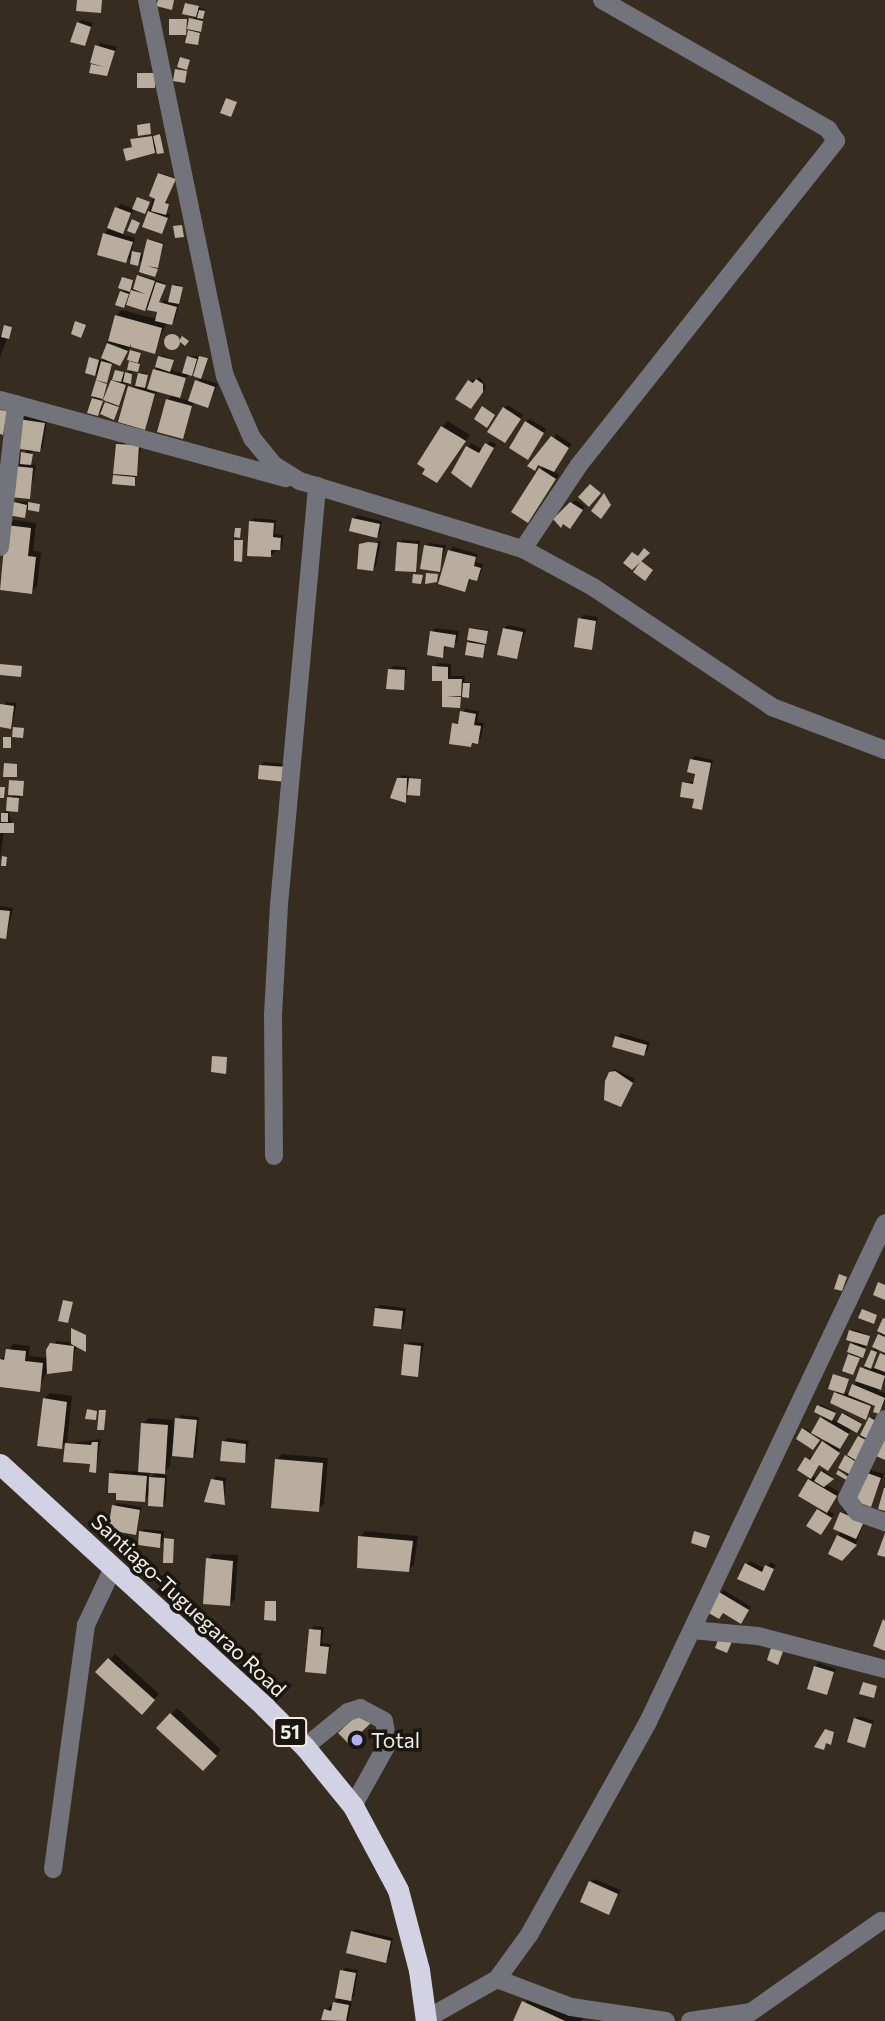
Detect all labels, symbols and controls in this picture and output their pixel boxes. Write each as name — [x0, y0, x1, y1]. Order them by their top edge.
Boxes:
street label: Santiago-Tuguegarao Road — [87, 1508, 291, 1702]
road number: 51 — [272, 1716, 308, 1748]
place label: Total — [371, 1727, 420, 1753]
marker: Total — [349, 1732, 365, 1748]

